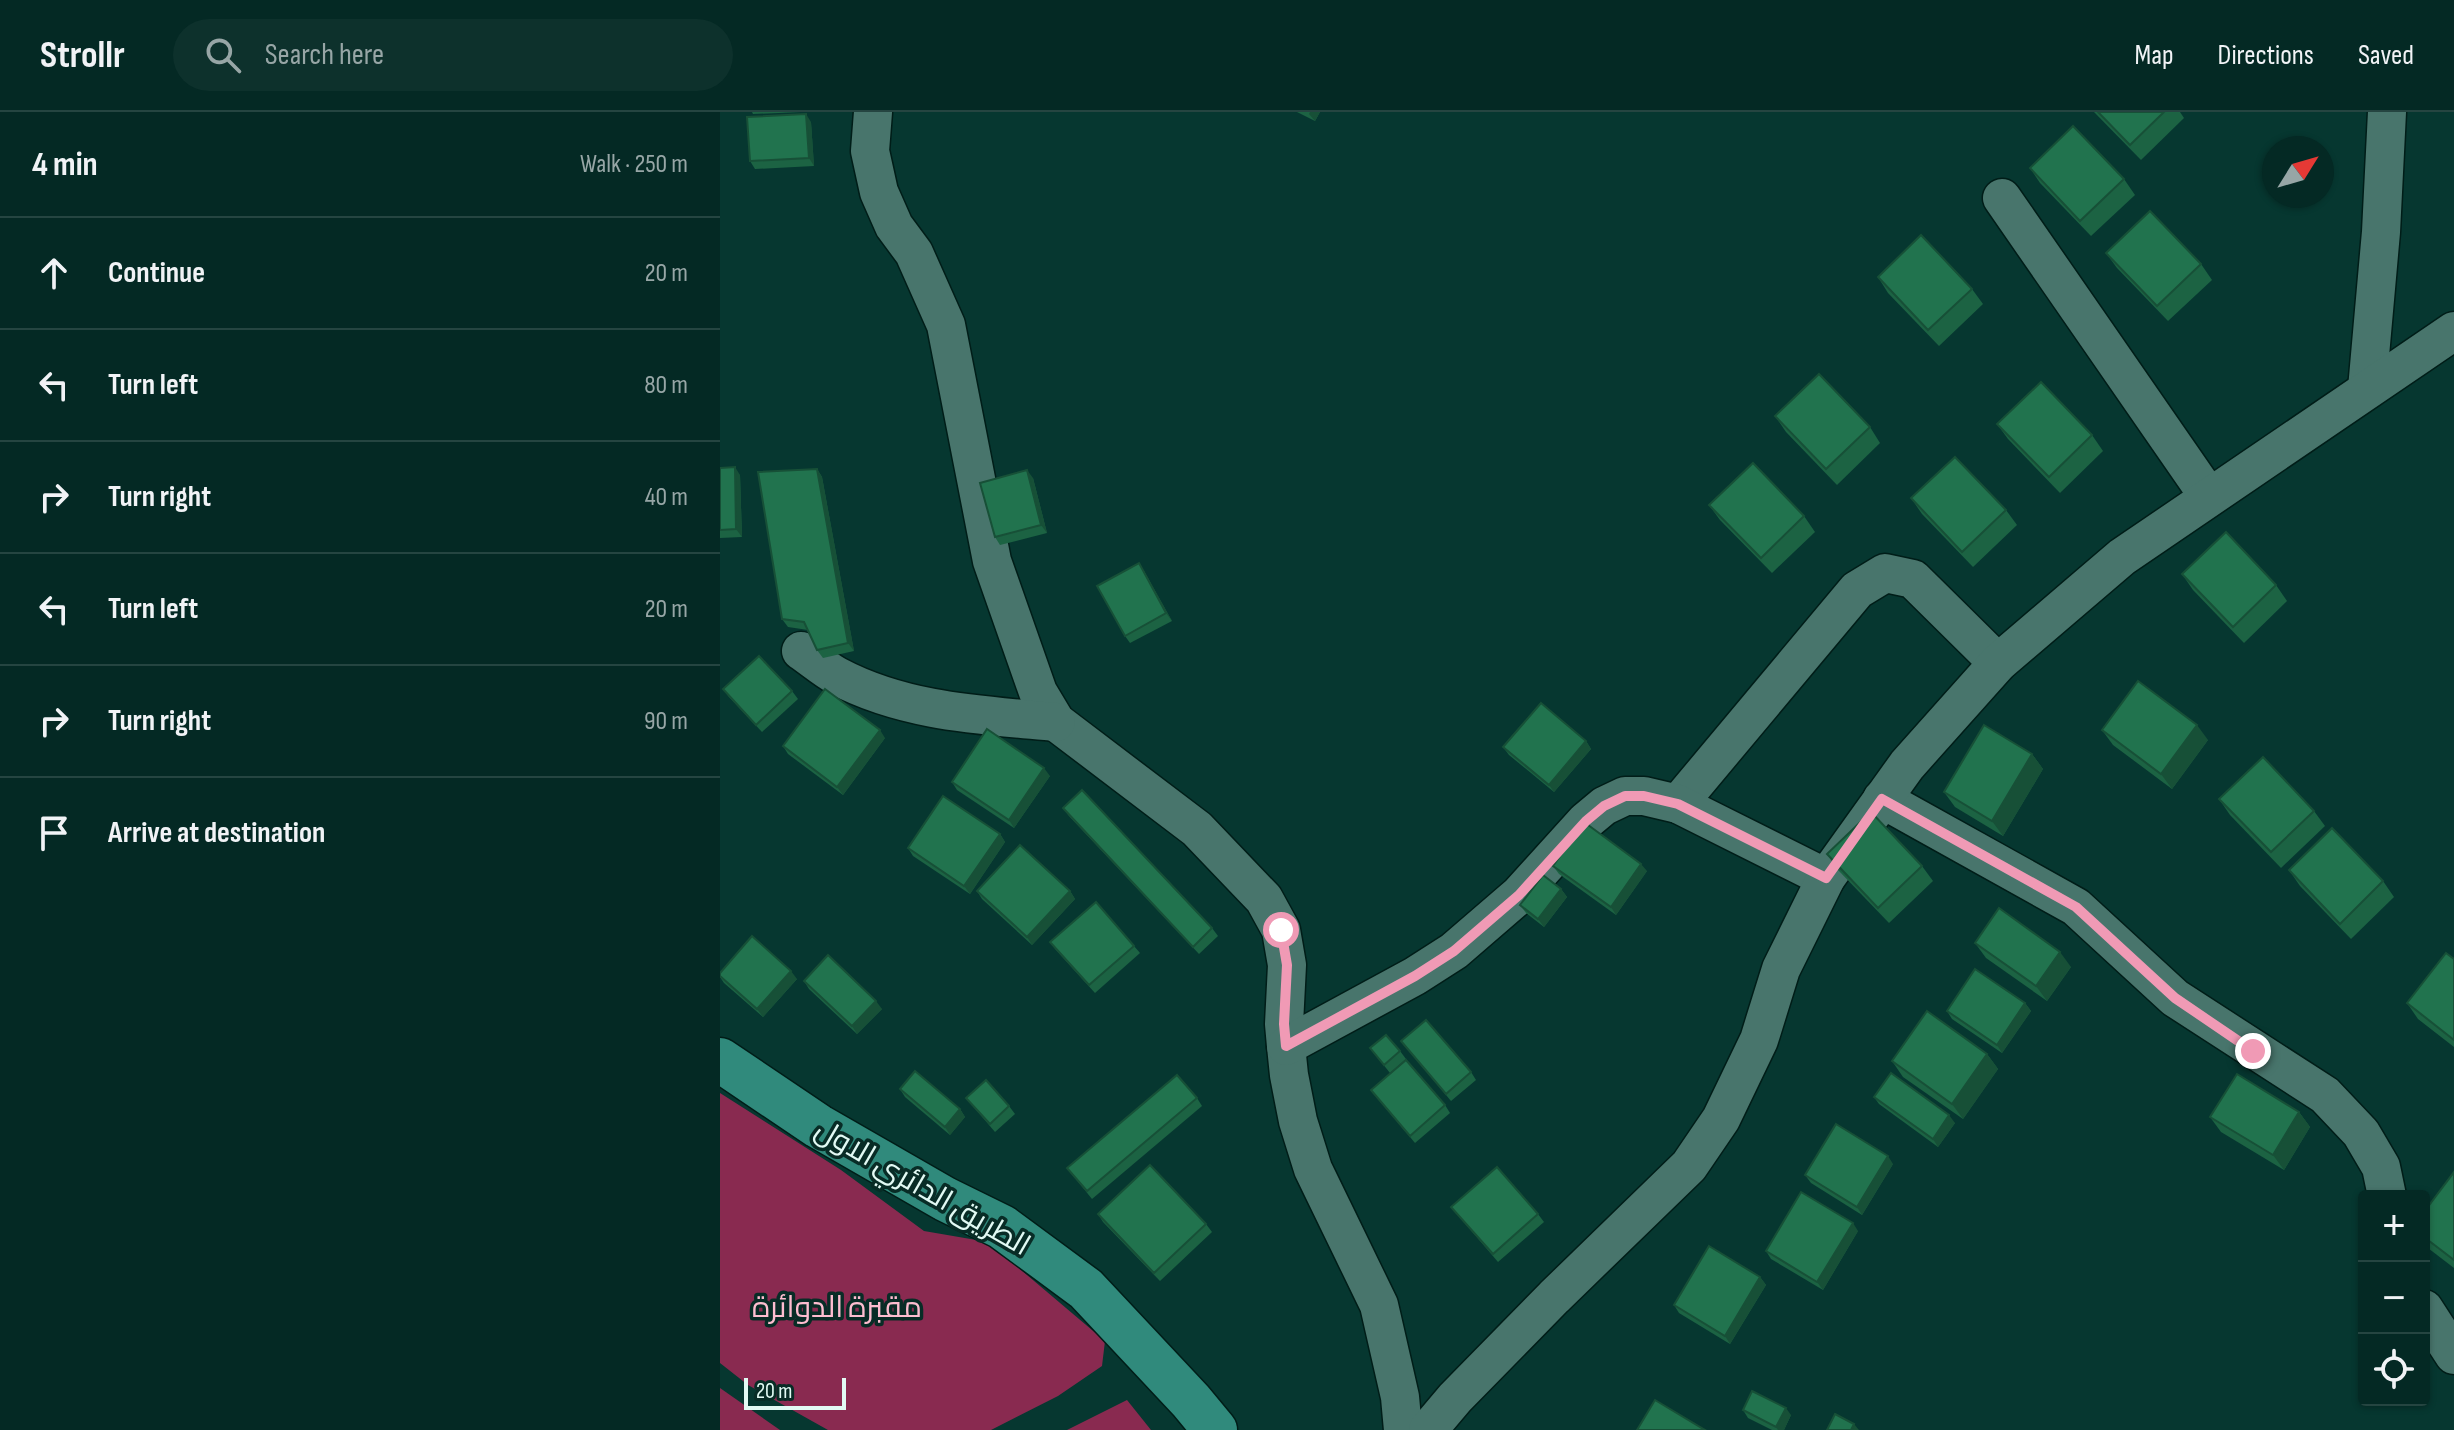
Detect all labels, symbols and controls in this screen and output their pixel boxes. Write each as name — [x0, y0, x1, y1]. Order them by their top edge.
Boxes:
search box — [173, 19, 733, 91]
text: Strollr — [40, 33, 125, 78]
icon: search — [201, 33, 245, 77]
text: Search here — [265, 37, 384, 73]
text: Map — [2135, 39, 2174, 72]
text: Directions — [2218, 39, 2314, 72]
text: Saved — [2358, 39, 2414, 72]
north arrow — [2262, 136, 2334, 208]
text: 4 min — [32, 144, 98, 185]
text: Walk · 250 m — [580, 149, 688, 180]
icon: ahead — [32, 251, 76, 295]
text: Continue — [108, 255, 205, 291]
text: 20 m — [645, 258, 688, 289]
icon: left — [32, 363, 76, 407]
text: Turn left — [108, 367, 198, 403]
text: 80 m — [644, 370, 688, 401]
icon: right — [32, 475, 76, 519]
text: Turn right — [108, 479, 211, 515]
text: 40 m — [645, 482, 688, 513]
icon: left — [32, 587, 76, 631]
text: Turn left — [108, 591, 198, 627]
text: 20 m — [645, 594, 688, 625]
icon: right — [32, 699, 76, 743]
text: Turn right — [108, 703, 211, 739]
text: 90 m — [644, 706, 688, 737]
icon: arrive — [32, 811, 76, 855]
text: Arrive at destination — [108, 815, 325, 851]
route start — [1263, 912, 1299, 948]
route end — [2235, 1033, 2271, 1069]
street label: الطريق الدائري الاول — [806, 1112, 1037, 1268]
map controls — [2358, 1190, 2430, 1406]
button: + — [2358, 1190, 2430, 1262]
button: − — [2358, 1262, 2430, 1334]
park label: مقبرة الدوائرة — [752, 1290, 922, 1326]
button: locate — [2358, 1334, 2430, 1406]
scale bar — [744, 1374, 846, 1410]
text: 20 m — [756, 1378, 793, 1405]

